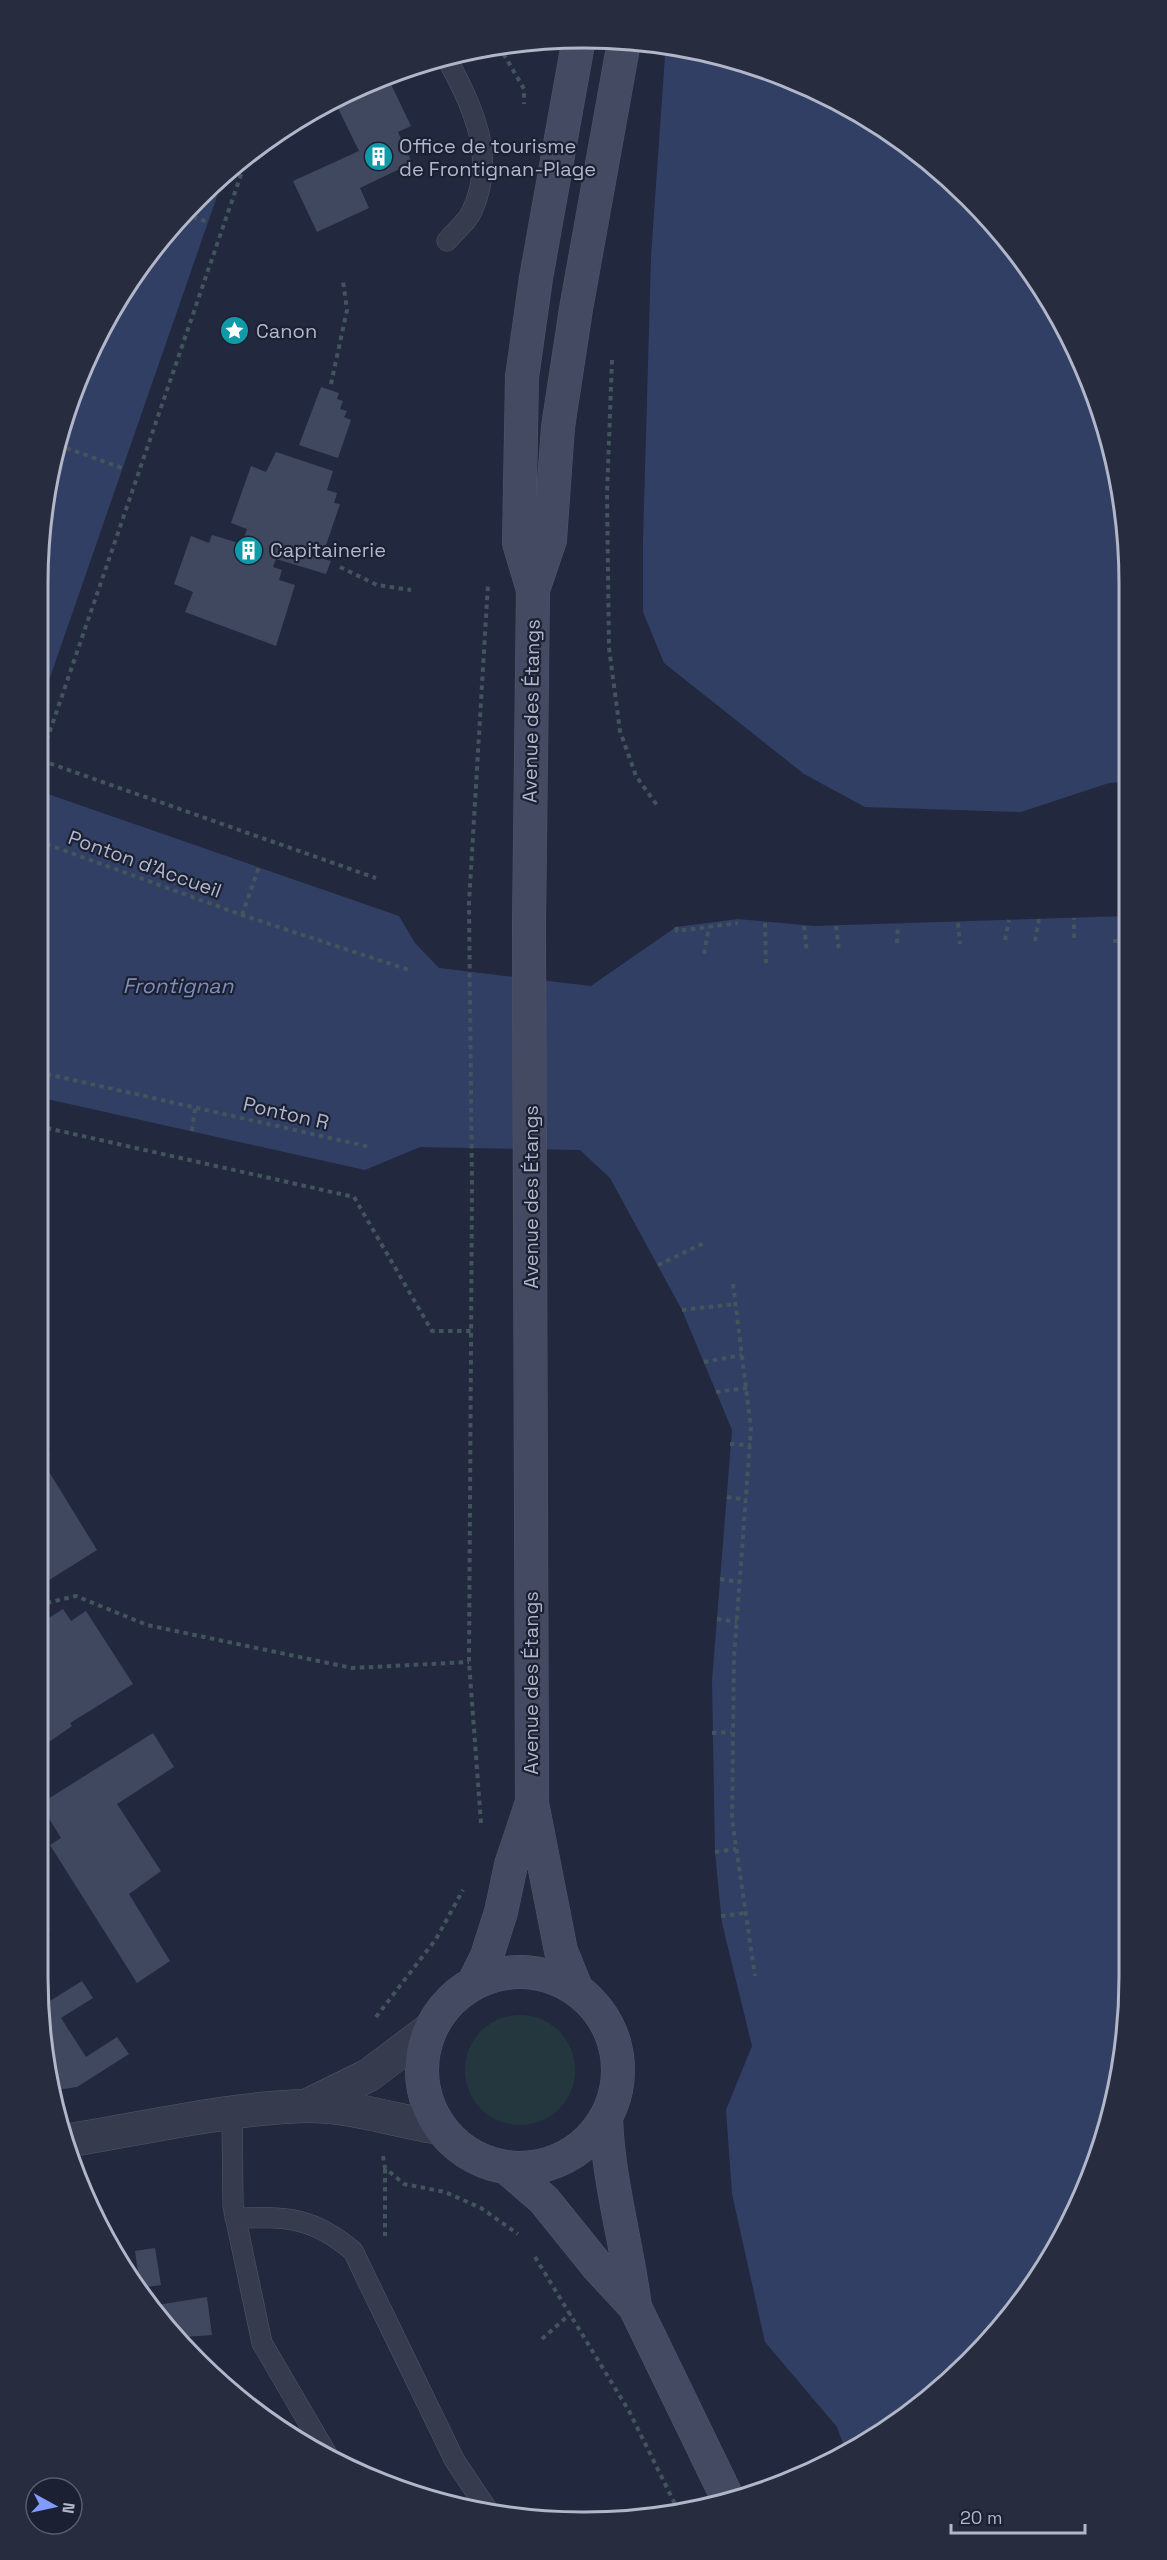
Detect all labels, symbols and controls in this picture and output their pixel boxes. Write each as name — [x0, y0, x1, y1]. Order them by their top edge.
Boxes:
place label: Office de tourisme de Frontignan-Plage — [399, 133, 596, 182]
building icon: Office de tourisme de Frontignan-Plage — [362, 141, 394, 173]
place icon: Canon — [219, 315, 251, 347]
place label: Canon — [256, 318, 317, 344]
building icon: Capitainerie — [233, 534, 265, 566]
place label: Capitainerie — [270, 537, 386, 563]
street label: Avenue des Étangs — [516, 619, 546, 803]
street label: Ponton d'Accueil — [65, 824, 225, 904]
water label: Frontignan — [123, 972, 234, 999]
street label: Ponton R — [241, 1091, 331, 1135]
street label: Avenue des Étangs — [518, 1105, 544, 1289]
street label: Avenue des Étangs — [518, 1591, 544, 1775]
north arrow — [24, 2476, 84, 2536]
scale bar — [951, 2497, 1084, 2535]
text: N — [57, 2501, 80, 2515]
text: 20 m — [960, 2506, 1003, 2529]

